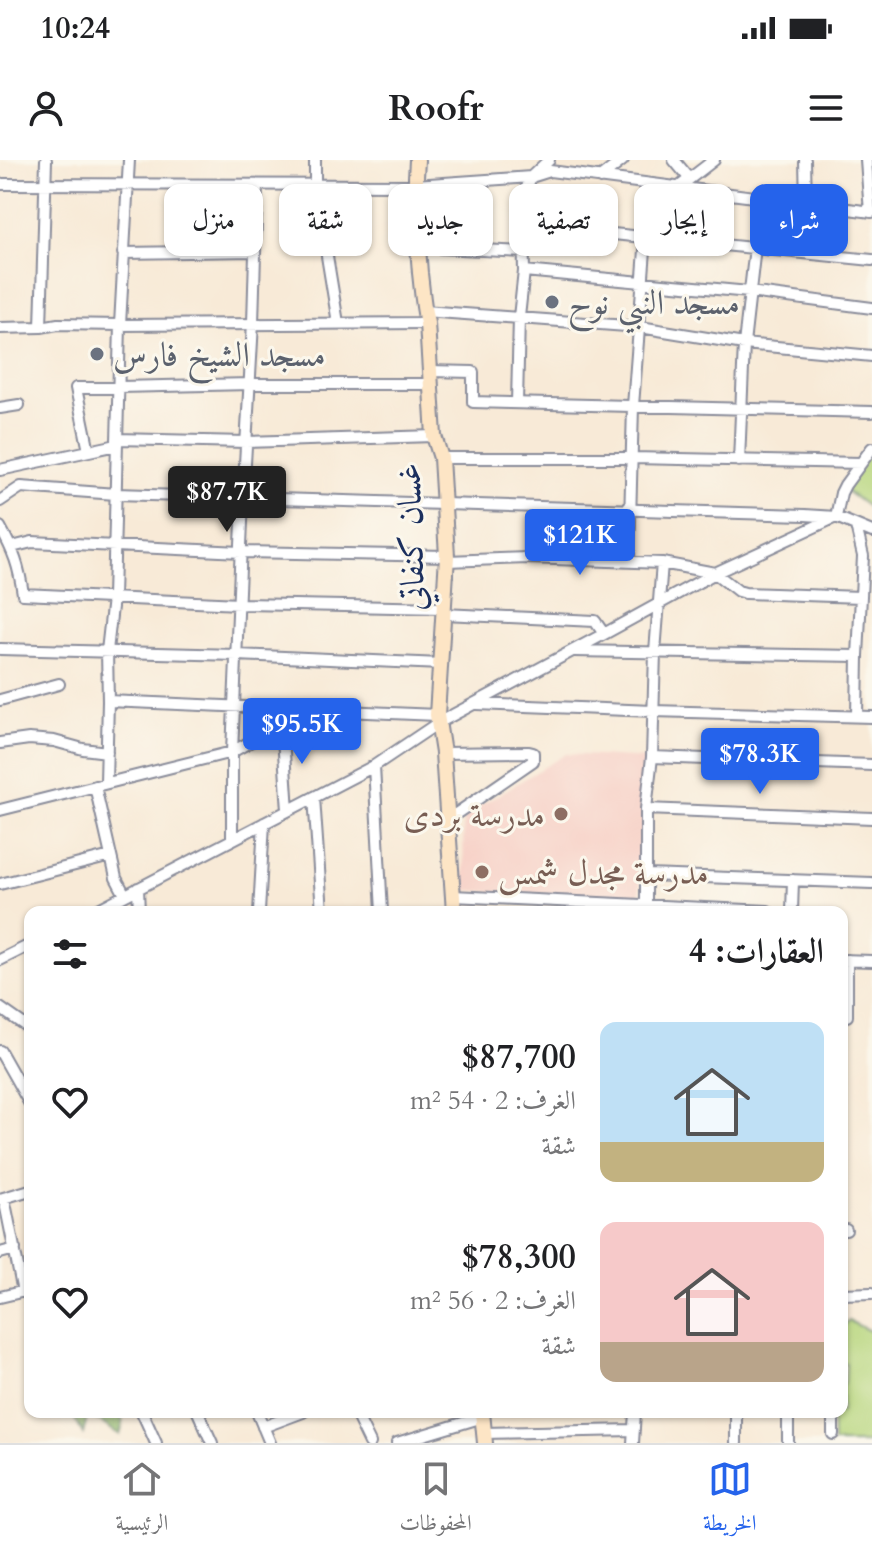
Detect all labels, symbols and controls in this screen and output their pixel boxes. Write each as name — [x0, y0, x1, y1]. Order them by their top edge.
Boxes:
text: 10:24 — [40, 8, 110, 49]
text: Roofr — [388, 84, 484, 133]
icon: person — [24, 86, 68, 130]
icon: menu — [804, 86, 848, 130]
chip: منزل — [164, 184, 263, 256]
chip: شقة — [279, 184, 372, 256]
chip: جديد — [388, 184, 493, 256]
chip: تصفية — [509, 184, 618, 256]
chip: إيجار — [634, 184, 734, 256]
chip: شراء — [750, 184, 848, 256]
place label: مسجد النبي نوح — [568, 280, 740, 334]
marker: مسجد النبي نوح — [543, 293, 561, 311]
place label: مسجد الشيخ فارس — [113, 332, 326, 385]
marker: مسجد الشيخ فارس — [88, 345, 106, 363]
street label: غسان كنفاتي — [385, 462, 441, 612]
pin: $87.7K — [162, 466, 292, 534]
text: $87.7K — [186, 474, 268, 509]
pin: $121K — [524, 509, 636, 577]
text: $121K — [543, 517, 617, 552]
pin: $95.5K — [237, 698, 367, 766]
text: $95.5K — [261, 706, 343, 741]
pin: $78.3K — [695, 728, 825, 796]
text: $78.3K — [719, 736, 801, 771]
place label: مدرسة بردى — [403, 792, 545, 838]
marker: مدرسة بردى — [552, 805, 570, 823]
place label: مدرسة مجدل شمس — [498, 850, 709, 896]
marker: مدرسة مجدل شمس — [473, 863, 491, 881]
text: العقارات: 4 — [689, 928, 824, 974]
icon: filters — [48, 932, 92, 976]
text: $87,700 — [462, 1034, 576, 1080]
icon: home — [664, 1054, 760, 1150]
icon: heart — [48, 1080, 92, 1124]
text: الغرف: 2 · 54 m² — [410, 1083, 576, 1118]
text: شقة — [542, 1128, 576, 1163]
text: $78,300 — [462, 1234, 576, 1280]
icon: home — [664, 1254, 760, 1350]
icon: heart — [48, 1280, 92, 1324]
text: الغرف: 2 · 56 m² — [410, 1283, 576, 1318]
text: شقة — [542, 1328, 576, 1363]
tab: الرئيسية — [116, 1457, 168, 1544]
tab: المحفوظات — [399, 1457, 472, 1544]
tab: الخريطة — [703, 1457, 756, 1544]

